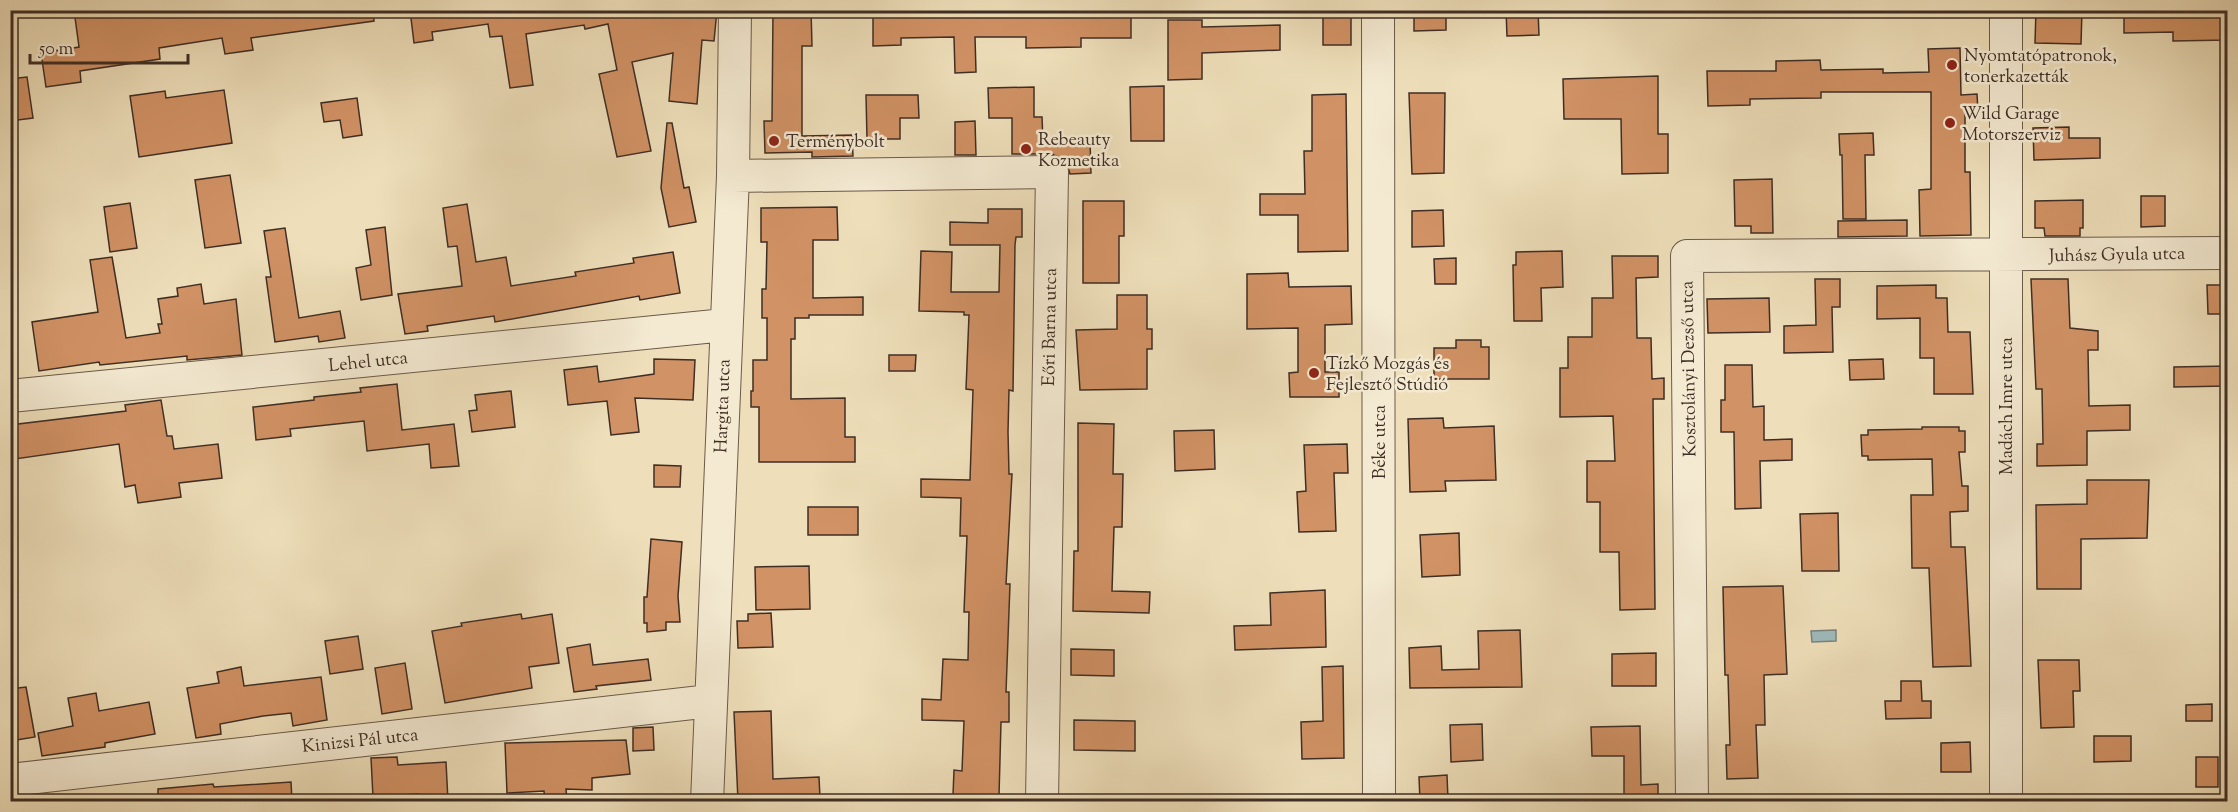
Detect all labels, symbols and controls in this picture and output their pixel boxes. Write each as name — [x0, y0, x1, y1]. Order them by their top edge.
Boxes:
scale bar — [30, 27, 188, 65]
text: 50 m — [38, 37, 74, 63]
place label: Nyomtatópatronok, tonerkazetták — [1964, 44, 2117, 91]
marker: Nyomtatópatronok, tonerkazetták — [1945, 58, 1959, 72]
place label: Wild Garage Motorszerviz — [1962, 102, 2061, 149]
marker: Wild Garage Motorszerviz — [1943, 116, 1957, 130]
place label: Rebeauty Kozmetika — [1038, 128, 1119, 175]
place label: Terménybolt — [786, 130, 885, 156]
marker: Terménybolt — [767, 134, 781, 148]
marker: Rebeauty Kozmetika — [1019, 142, 1033, 156]
street label: Juhász Gyula utca — [2048, 242, 2185, 270]
street label: Eőri Barna utca — [1037, 268, 1065, 386]
street label: Kosztolányi Dezső utca — [1675, 281, 1705, 457]
street label: Madách Imre utca — [1995, 337, 2021, 475]
street label: Lehel utca — [327, 346, 409, 380]
place label: Tízkő Mozgás és Fejlesztő Stúdió — [1326, 352, 1449, 399]
street label: Hargita utca — [709, 359, 739, 454]
marker: Tízkő Mozgás és Fejlesztő Stúdió — [1307, 366, 1321, 380]
street label: Béke utca — [1368, 405, 1394, 479]
street label: Kinizsi Pál utca — [301, 723, 420, 761]

